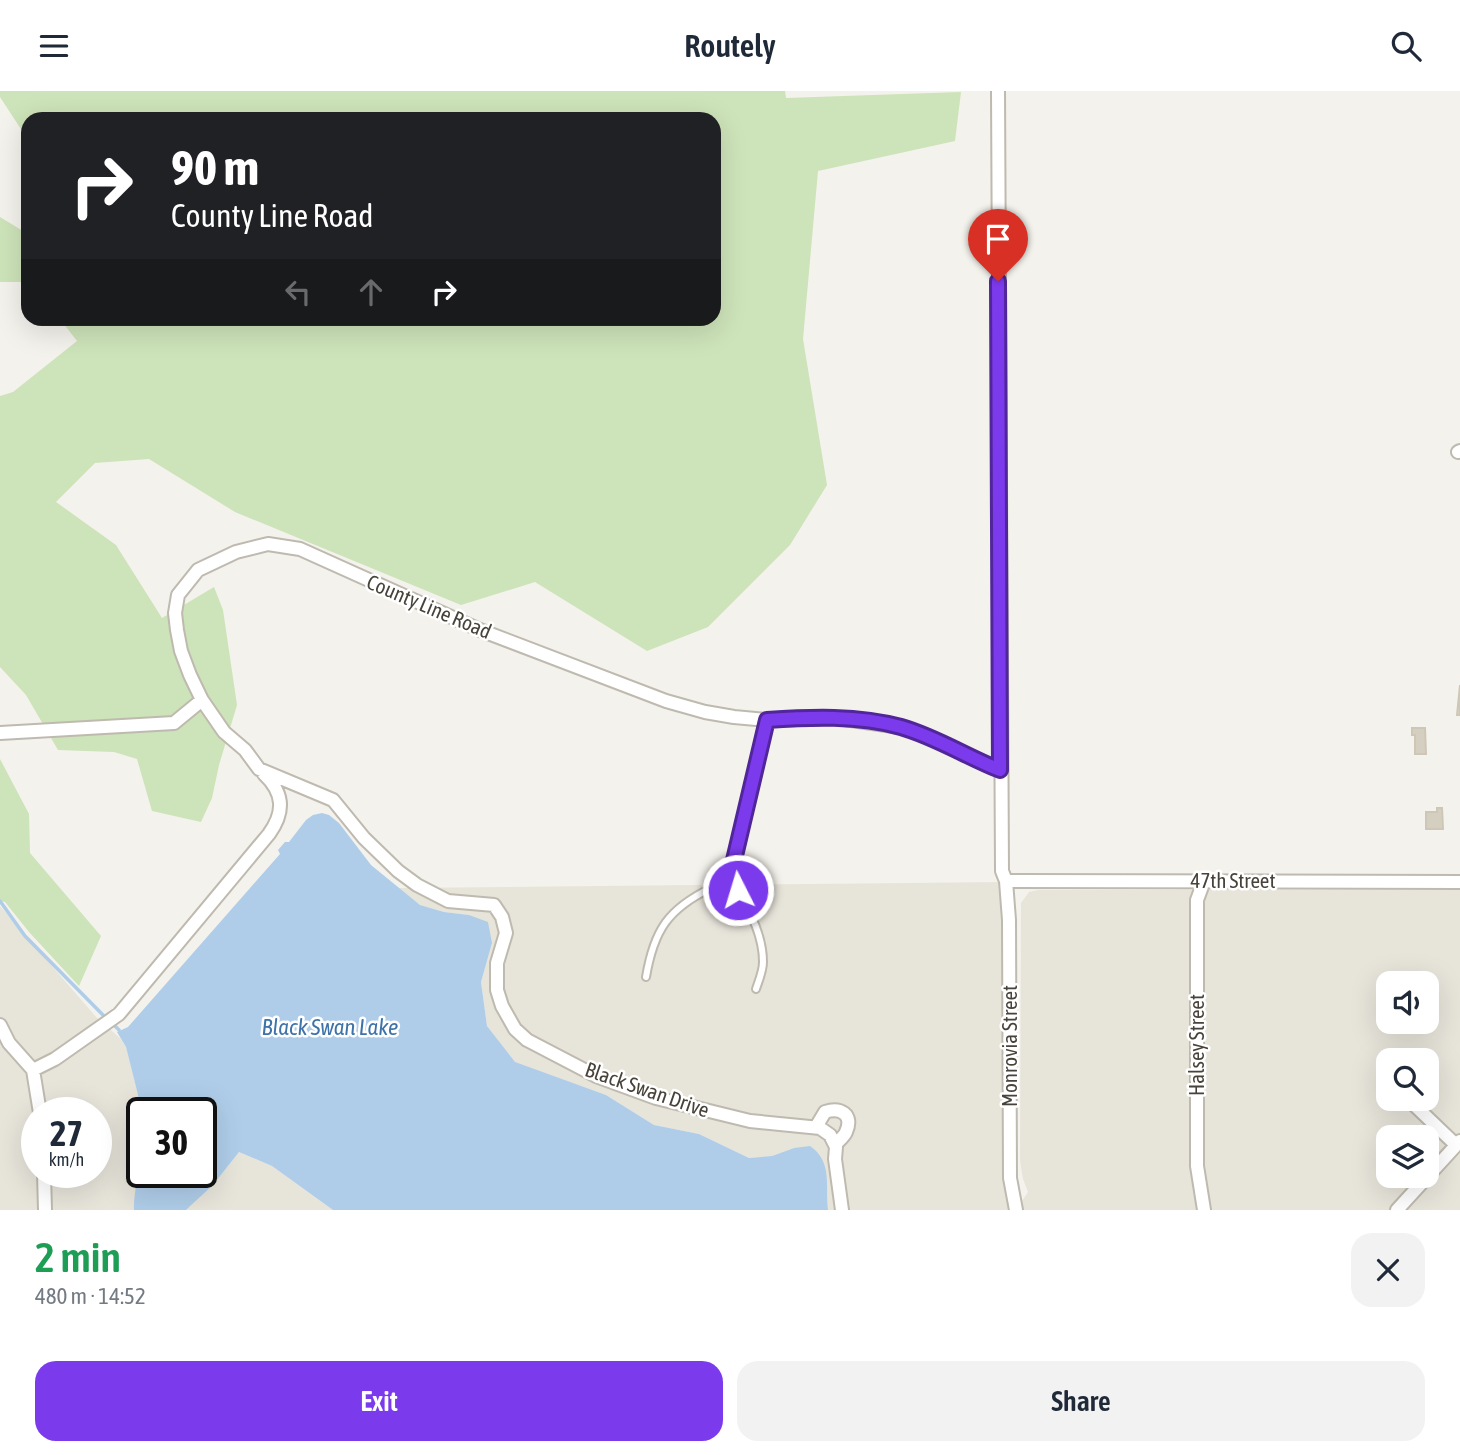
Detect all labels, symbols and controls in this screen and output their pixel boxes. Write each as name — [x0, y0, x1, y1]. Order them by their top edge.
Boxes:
icon: menu — [35, 27, 73, 65]
text: Routely — [684, 27, 776, 64]
icon: search — [1387, 27, 1425, 65]
text: 90 m — [171, 139, 259, 195]
icon: right — [56, 140, 147, 231]
text: County Line Road — [171, 197, 373, 234]
pin — [968, 209, 1028, 281]
icon: arrive — [979, 220, 1017, 258]
icon: left — [279, 273, 317, 311]
icon: ahead — [352, 273, 390, 311]
icon: right — [425, 273, 463, 311]
street label: County Line Road — [364, 569, 495, 643]
position arrow — [701, 853, 775, 927]
street label: 47th Street — [1191, 868, 1275, 892]
map controls — [1376, 971, 1439, 1188]
button: sound — [1376, 971, 1439, 1034]
street label: Monrovia Street — [997, 985, 1021, 1107]
street label: Halsey Street — [1184, 994, 1208, 1096]
water label: Black Swan Lake — [262, 1014, 398, 1040]
button: search — [1376, 1048, 1439, 1111]
street label: Black Swan Drive — [582, 1057, 713, 1122]
speed limit sign: 30 — [126, 1097, 217, 1188]
text: 27 — [50, 1113, 83, 1153]
button: layers — [1376, 1125, 1439, 1188]
text: km/h — [49, 1149, 84, 1170]
text: 2 min — [35, 1233, 121, 1281]
button: close — [1351, 1233, 1425, 1307]
text: 480 m · 14:52 — [35, 1283, 146, 1309]
button: Exit — [35, 1361, 723, 1441]
button: Share — [737, 1361, 1425, 1441]

